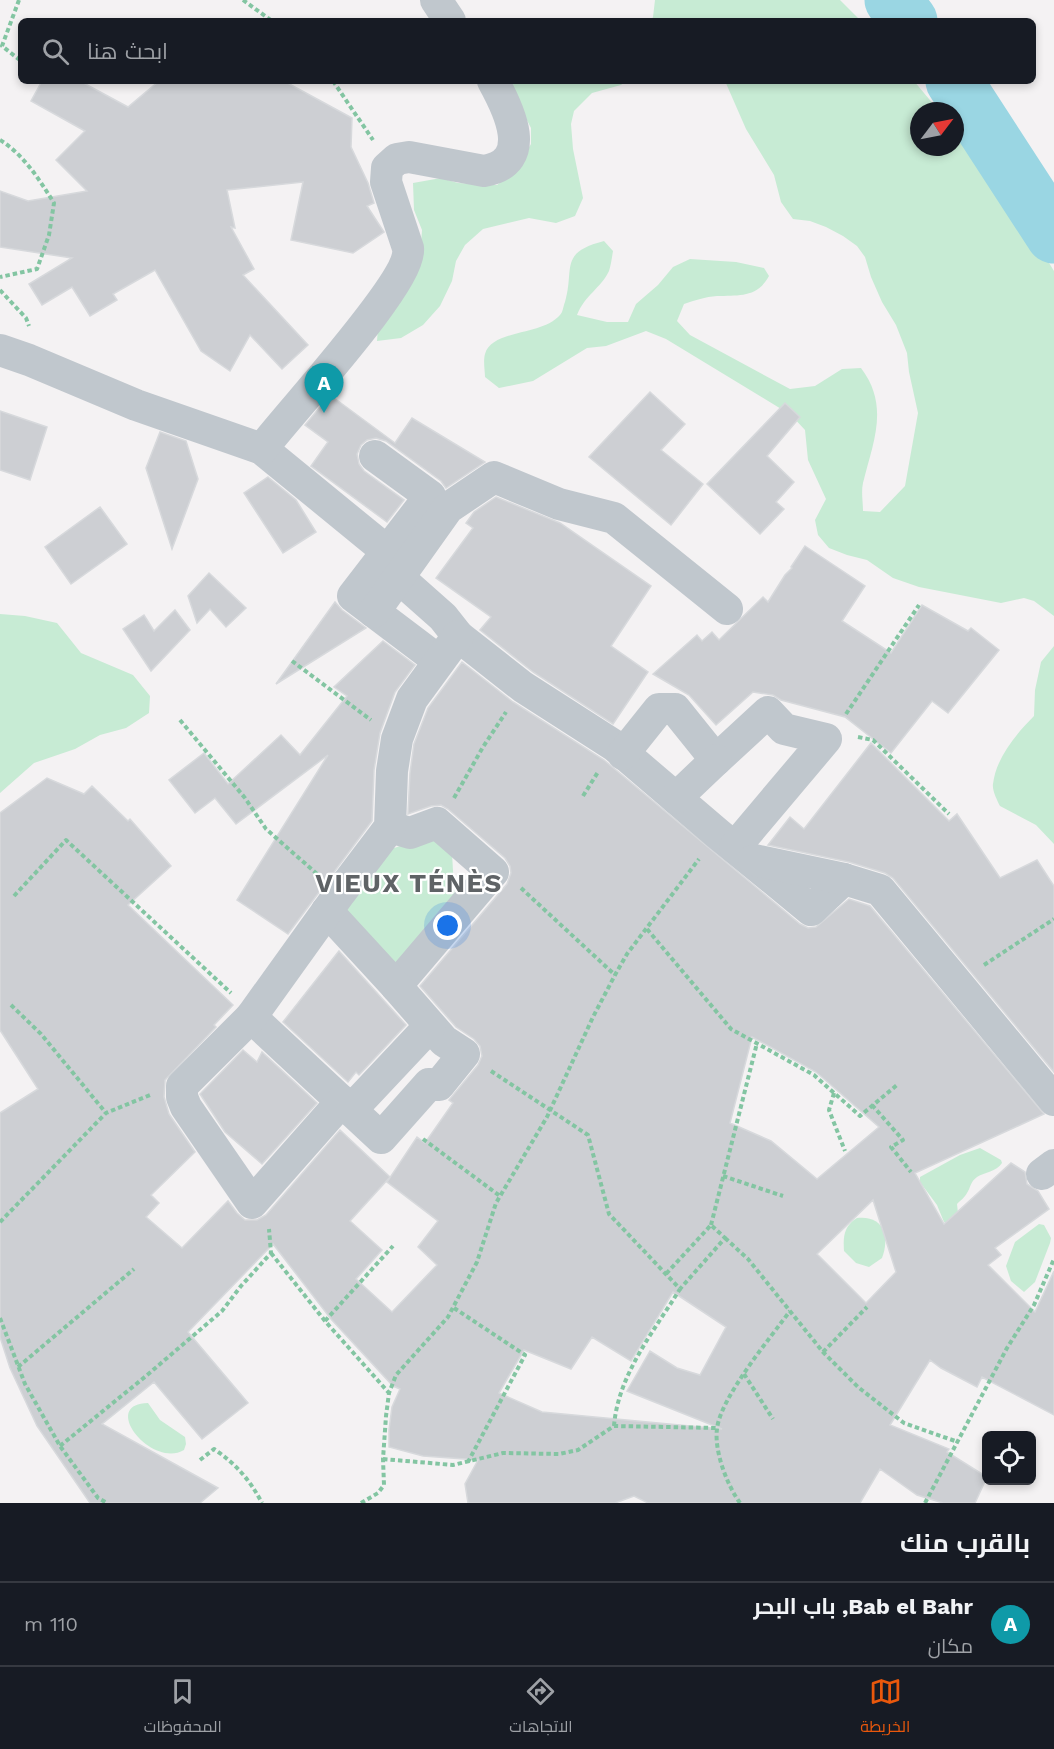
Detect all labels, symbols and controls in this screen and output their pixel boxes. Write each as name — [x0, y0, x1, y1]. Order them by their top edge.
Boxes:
search box — [18, 18, 1036, 84]
icon: search — [39, 35, 72, 68]
text: ابحث هنا — [87, 39, 168, 64]
north arrow — [910, 102, 964, 156]
pin: A — [304, 364, 344, 413]
district label: VIEUX TÉNÈS — [315, 868, 503, 898]
your location — [433, 911, 462, 940]
map controls — [982, 1431, 1036, 1485]
button: locate — [982, 1431, 1036, 1485]
text: بالقرب منك — [900, 1528, 1030, 1558]
text: Bab el Bahr, باب البحر — [754, 1594, 973, 1619]
text: 110 m — [24, 1612, 78, 1636]
text: A — [1004, 1612, 1017, 1636]
text: مكان — [928, 1634, 973, 1658]
tab: المحفوظات — [144, 1675, 222, 1741]
tab: الاتجاهات — [509, 1675, 573, 1741]
tab: الخريطة — [860, 1675, 910, 1741]

